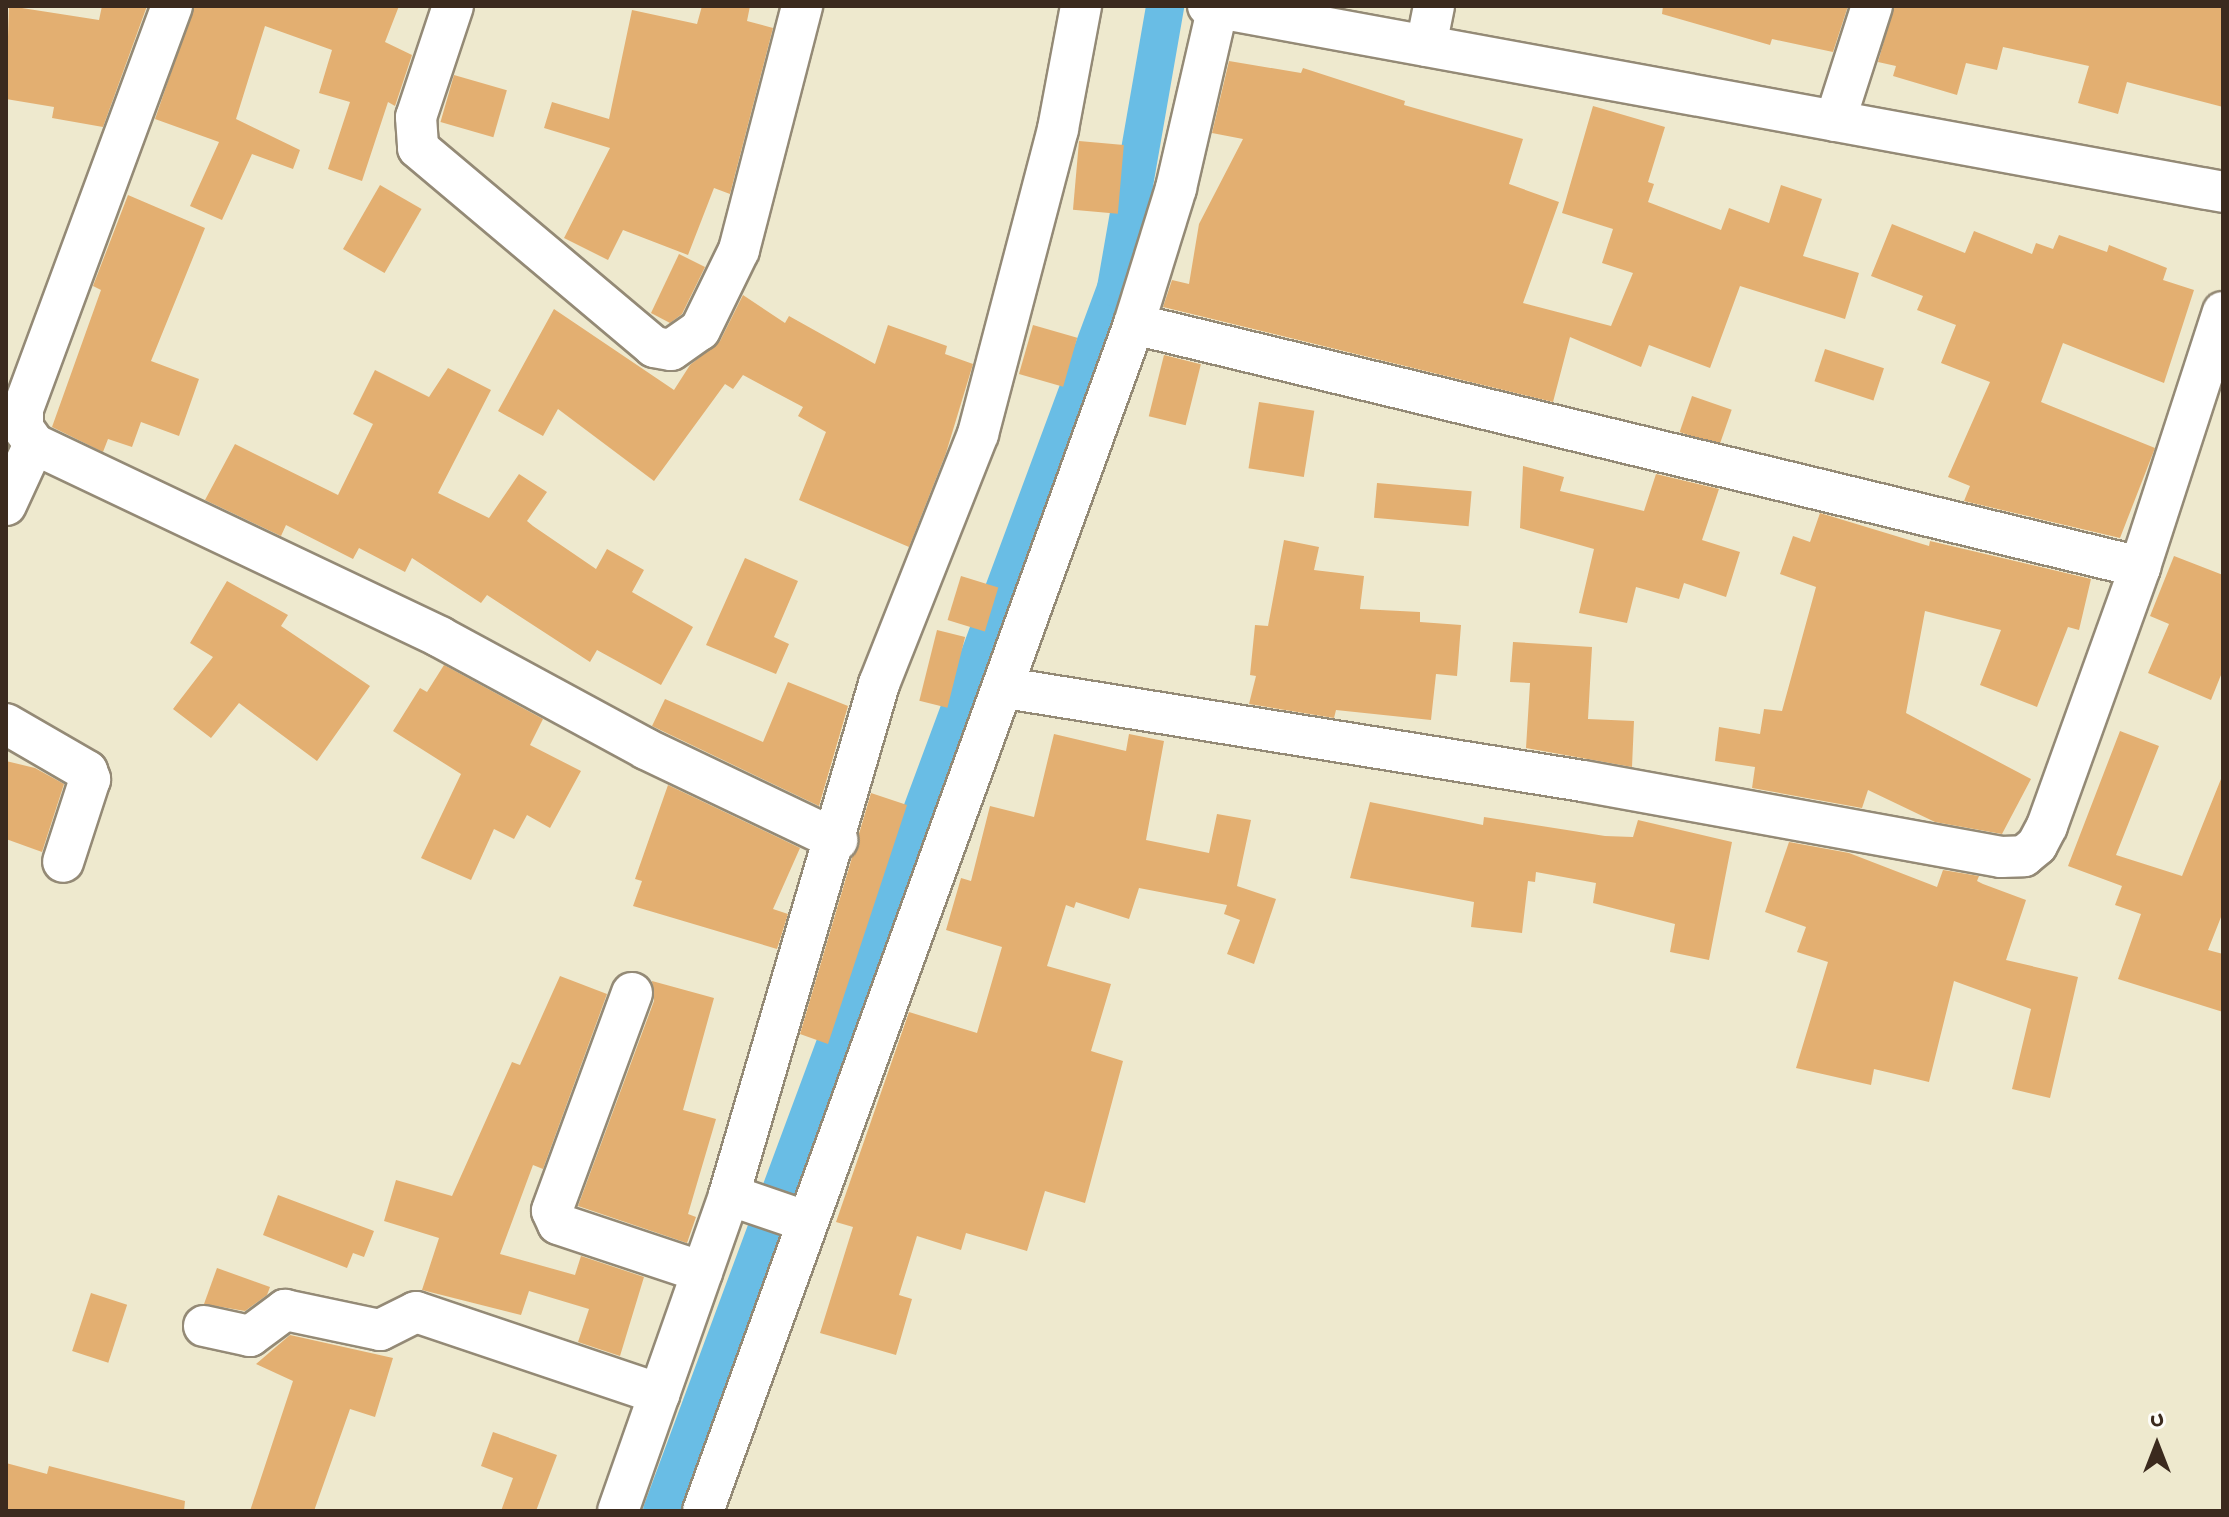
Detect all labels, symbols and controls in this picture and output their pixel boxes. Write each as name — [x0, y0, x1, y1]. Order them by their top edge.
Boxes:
north arrow — [2117, 1405, 2197, 1485]
text: U — [2151, 1408, 2163, 1434]

